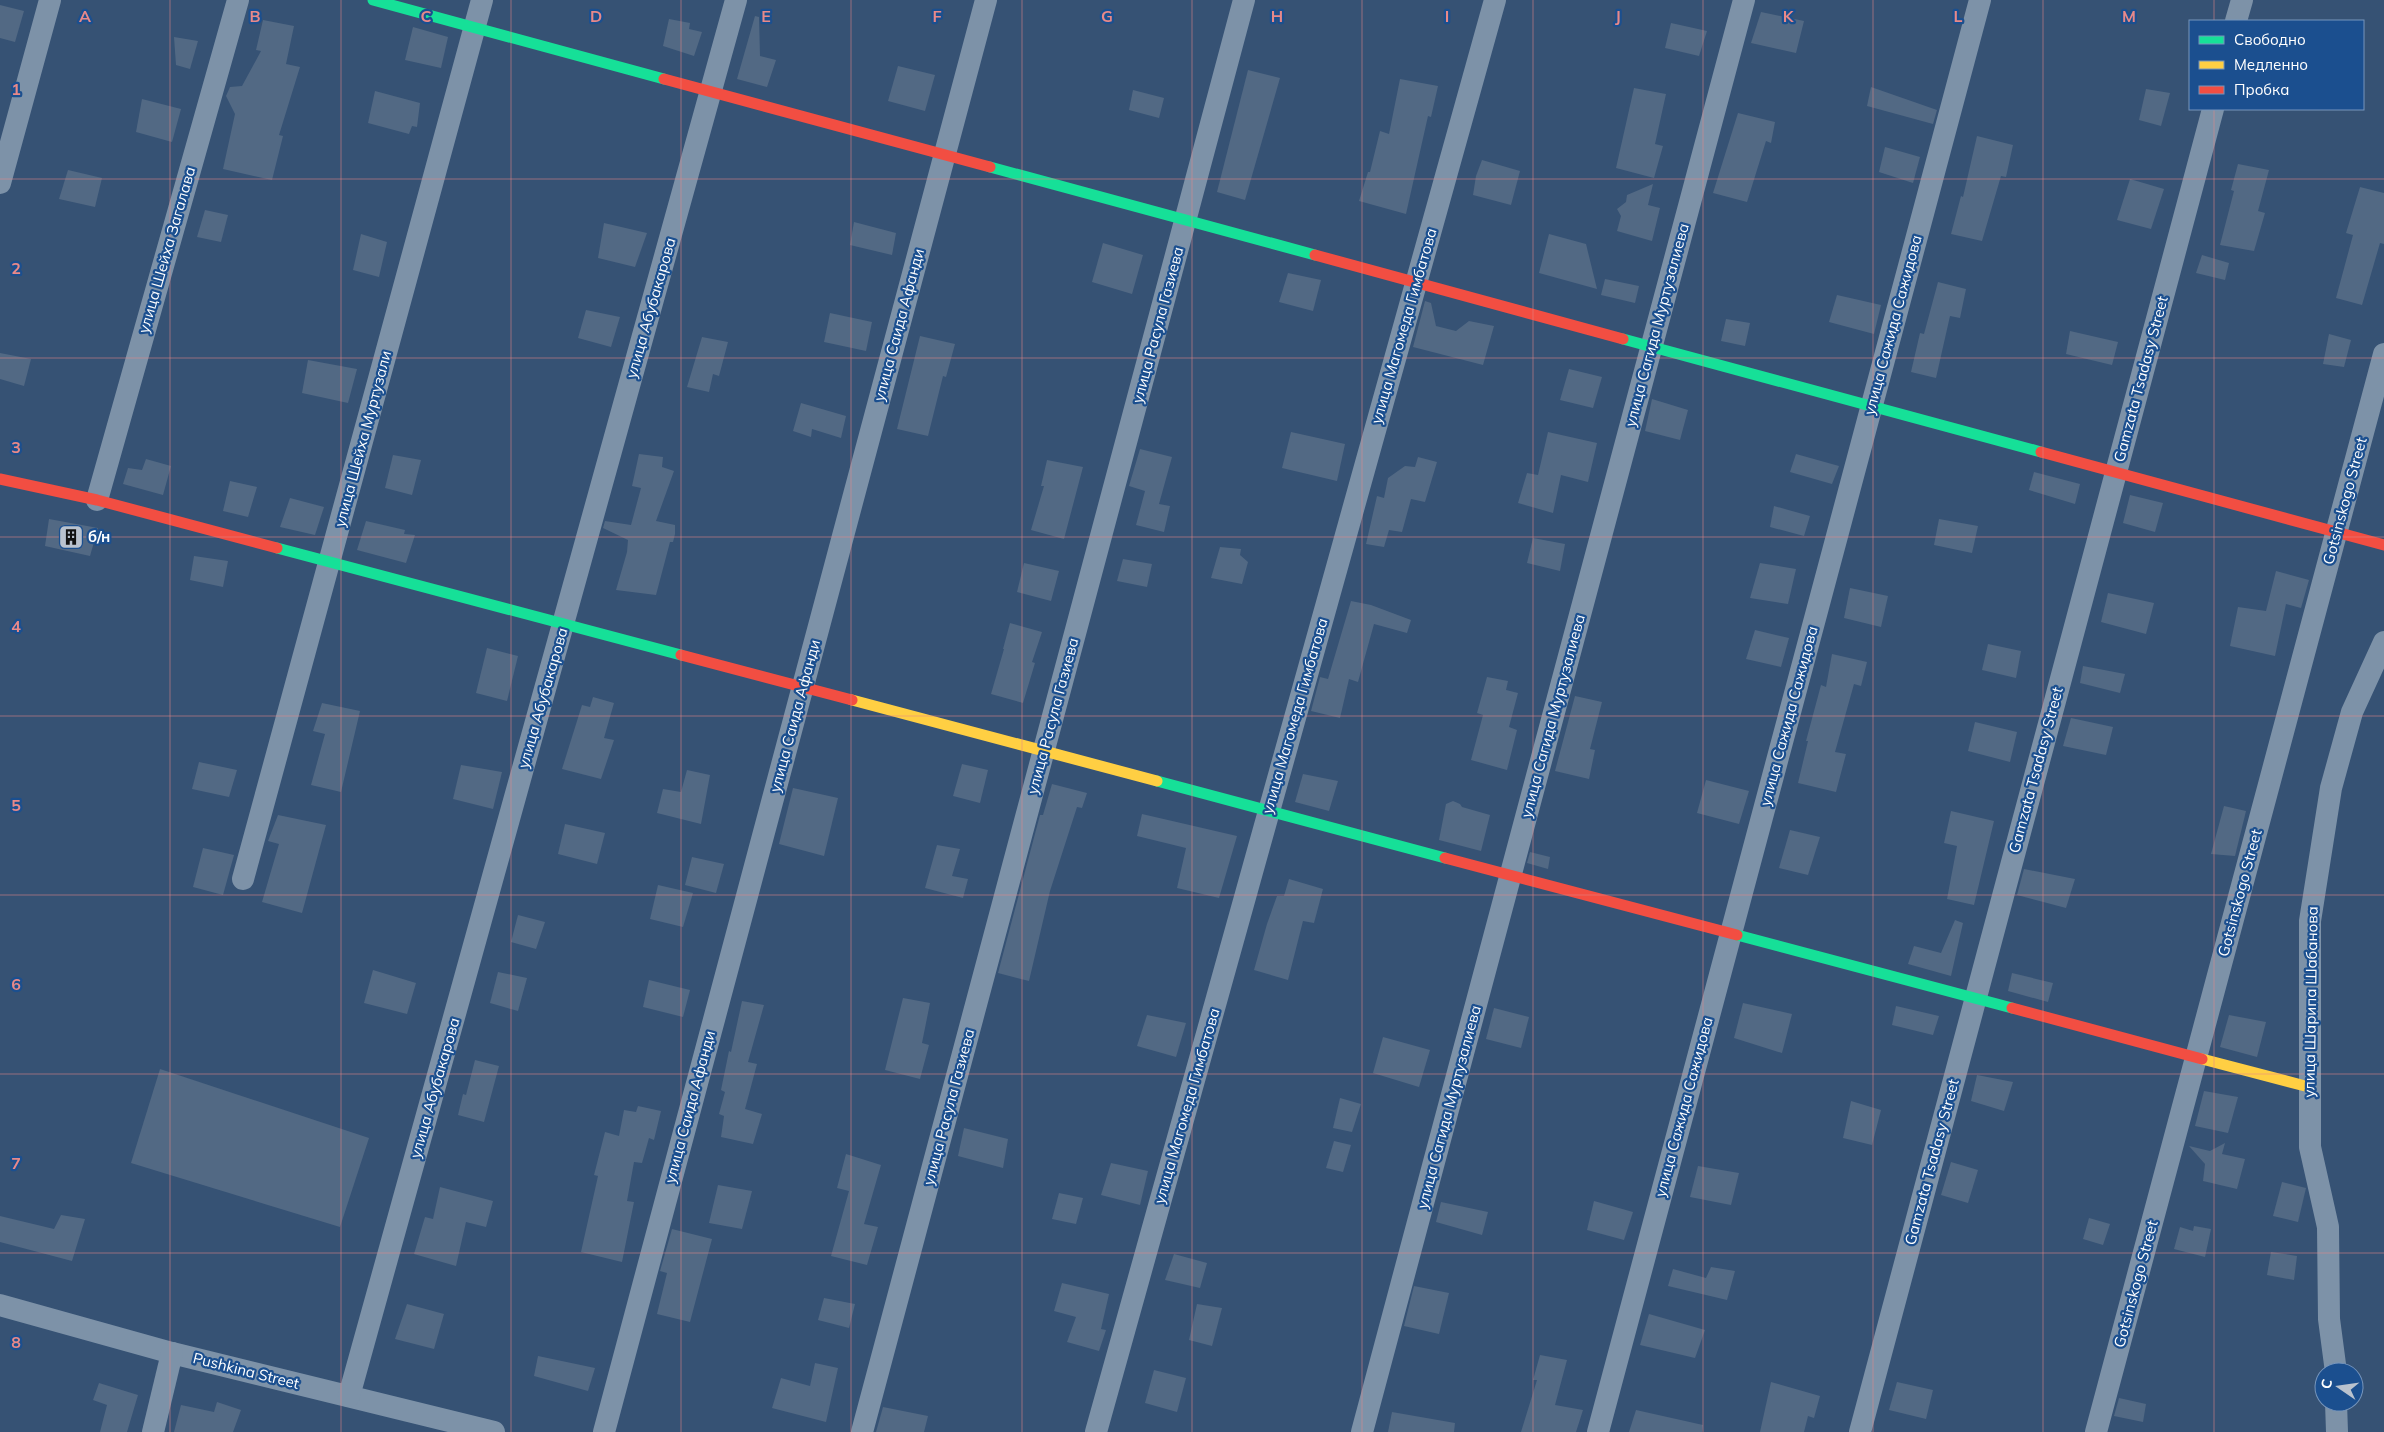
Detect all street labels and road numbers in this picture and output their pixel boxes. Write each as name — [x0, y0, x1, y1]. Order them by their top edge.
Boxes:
street label: улица Шейха Загалава — [134, 164, 199, 335]
street label: улица Сагида Муртузалиева — [1620, 221, 1693, 429]
street label: улица Магомеда Гимбатова — [1366, 226, 1441, 426]
street label: улица Сажида Сажидова — [1859, 233, 1926, 417]
street label: улица Абубакарова — [621, 235, 680, 380]
street label: улица Расула Газиева — [1127, 245, 1188, 405]
street label: улица Саида Афанди — [869, 246, 928, 403]
street label: Gamzata Tsadasy Street — [2109, 294, 2172, 464]
street label: улица Шейха Муртузали — [330, 349, 395, 529]
street label: Gotsinskogo Street — [2318, 435, 2371, 567]
street label: улица Сагида Муртузалиева — [1516, 612, 1589, 820]
street label: улица Магомеда Гимбатова — [1257, 616, 1332, 816]
street label: улица Сажида Сажидова — [1755, 624, 1822, 808]
street label: улица Абубакарова — [513, 625, 572, 770]
street label: улица Расула Газиева — [1022, 636, 1083, 796]
street label: улица Саида Афанди — [765, 637, 824, 794]
street label: Gamzata Tsadasy Street — [2004, 685, 2067, 855]
street label: Gotsinskogo Street — [2213, 827, 2266, 959]
street label: улица Шарипа Шабанова — [2299, 906, 2322, 1098]
street label: улица Сагида Муртузалиева — [1412, 1003, 1485, 1211]
street label: улица Магомеда Гимбатова — [1149, 1006, 1224, 1206]
street label: улица Абубакарова — [405, 1015, 464, 1160]
street label: улица Сажида Сажидова — [1650, 1015, 1717, 1199]
street label: улица Расула Газиева — [918, 1027, 979, 1187]
street label: улица Саида Афанди — [660, 1028, 719, 1185]
street label: Gamzata Tsadasy Street — [1900, 1077, 1963, 1247]
street label: Gotsinskogo Street — [2109, 1218, 2162, 1350]
street label: Pushkina Street — [191, 1348, 301, 1393]

